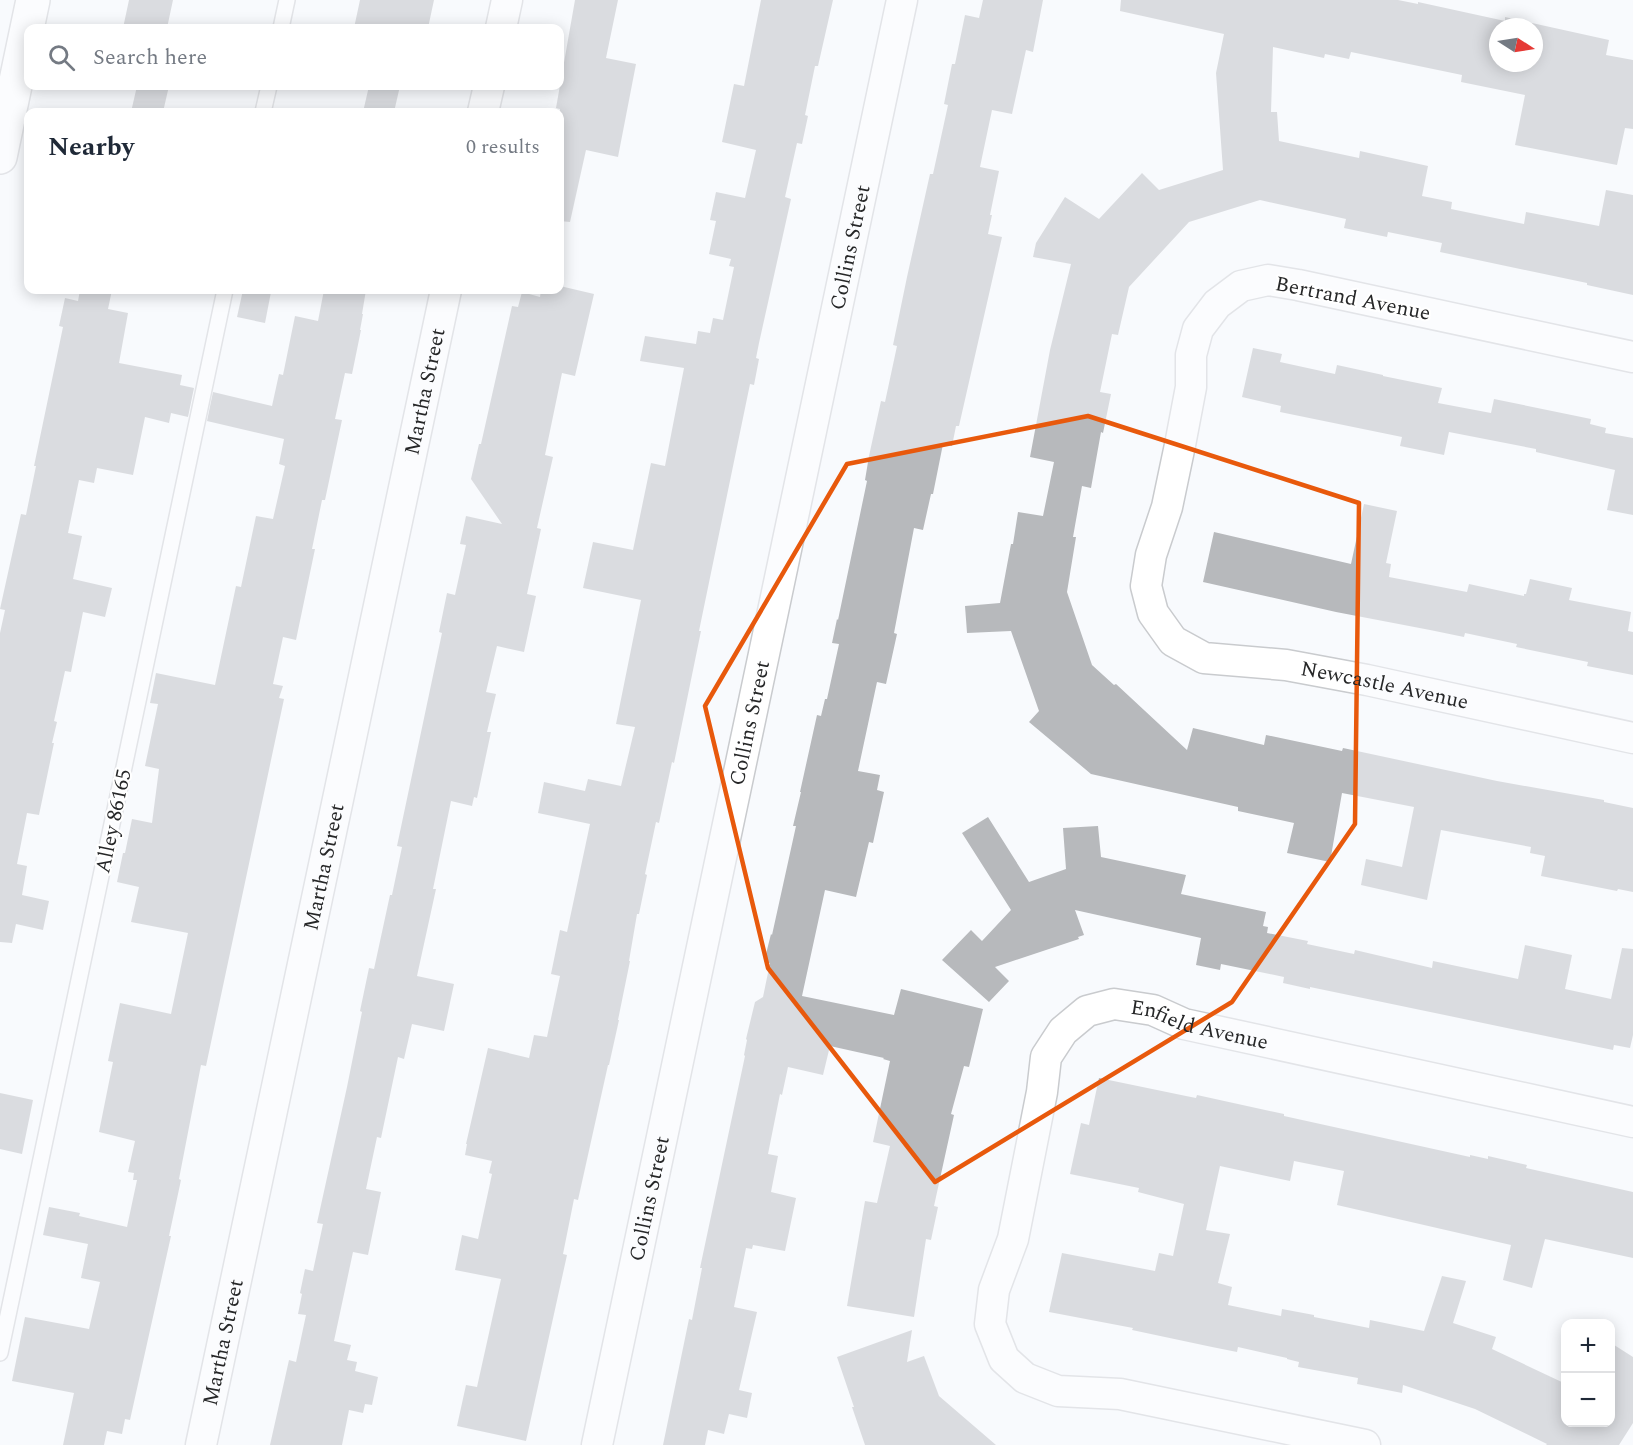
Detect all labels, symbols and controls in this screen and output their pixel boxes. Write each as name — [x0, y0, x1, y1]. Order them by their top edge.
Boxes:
north arrow — [1489, 18, 1543, 72]
search box — [24, 24, 564, 90]
icon: search — [45, 41, 78, 74]
text: Search here — [93, 41, 207, 74]
text: Nearby — [48, 127, 134, 167]
text: 0 results — [466, 132, 540, 162]
street label: Collins Street — [822, 182, 880, 313]
street label: Bertrand Avenue — [1272, 268, 1433, 330]
street label: Martha Street — [396, 325, 454, 458]
street label: Newcastle Avenue — [1298, 653, 1471, 719]
street label: Collins Street — [722, 658, 779, 789]
street label: Alley 86165 — [87, 766, 141, 876]
street label: Martha Street — [296, 801, 354, 933]
street label: Enfield Avenue — [1128, 992, 1271, 1059]
street label: Collins Street — [621, 1133, 679, 1264]
street label: Martha Street — [195, 1276, 253, 1409]
map controls — [1561, 1319, 1615, 1427]
button: + — [1561, 1319, 1615, 1373]
button: − — [1561, 1373, 1615, 1427]

